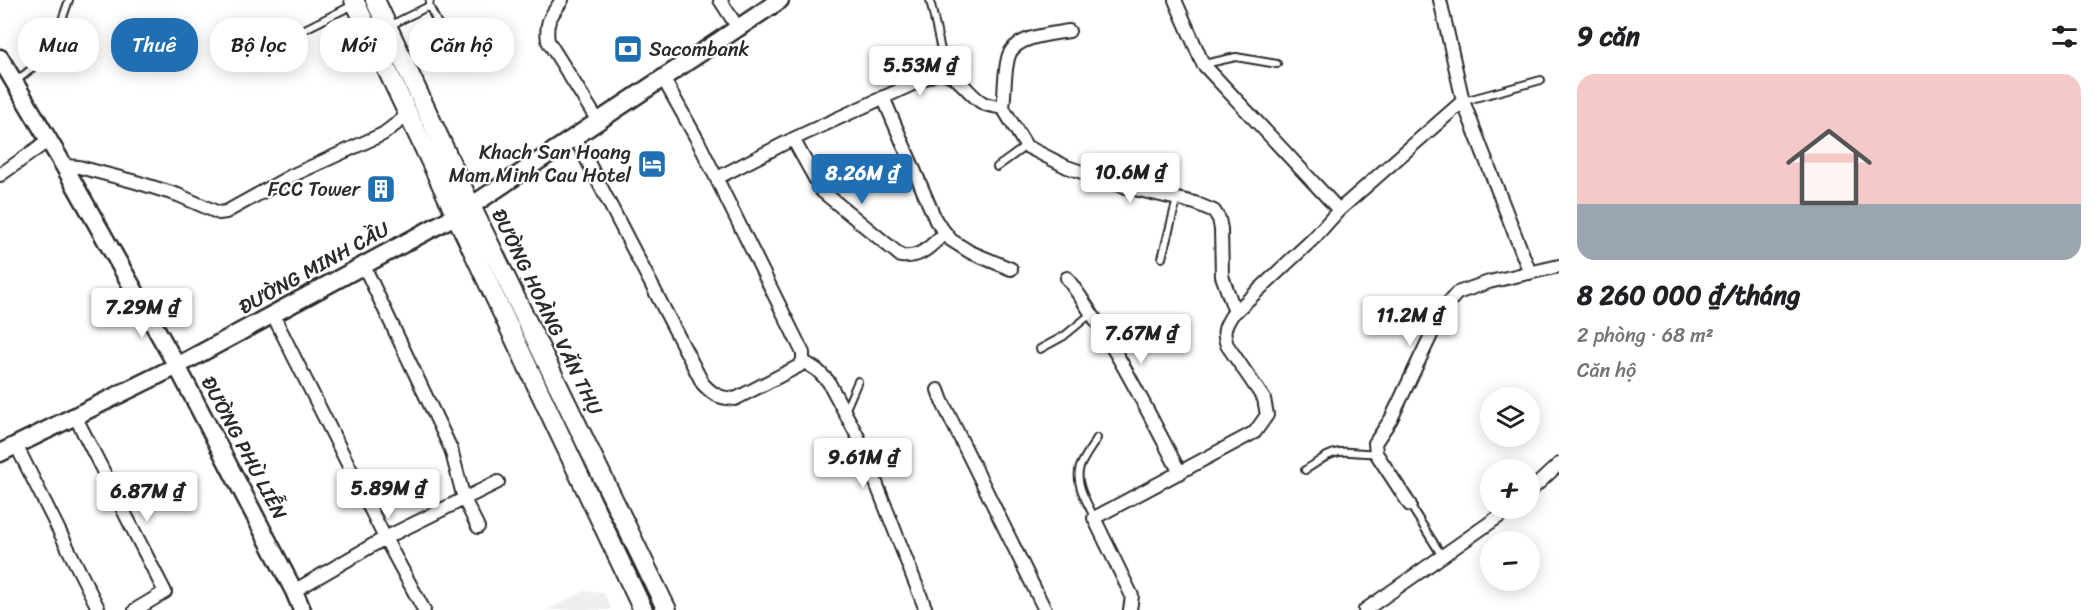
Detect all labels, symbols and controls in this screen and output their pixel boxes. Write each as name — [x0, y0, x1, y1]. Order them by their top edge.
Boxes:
text: 9 căn — [1577, 13, 1640, 59]
chip: Mua — [18, 18, 99, 72]
chip: Thuê — [111, 18, 198, 72]
chip: Bộ lọc — [210, 18, 308, 72]
chip: Mới — [320, 18, 397, 72]
chip: Căn hộ — [409, 18, 514, 72]
icon: filters — [2048, 20, 2081, 53]
place label: Sacombank — [649, 32, 750, 67]
bank icon: Sacombank — [612, 33, 644, 65]
pin: 5.53M ₫ — [865, 46, 975, 97]
text: 5.53M ₫ — [883, 48, 957, 83]
icon: home — [1775, 113, 1883, 221]
place label: Khach San Hoang Mam Minh Cau Hotel — [449, 135, 632, 193]
hotel icon: Khach San Hoang Mam Minh Cau Hotel — [636, 148, 668, 180]
pin: 10.6M ₫ — [1075, 153, 1185, 204]
pin: 8.26M ₫ — [807, 154, 917, 205]
text: 10.6M ₫ — [1095, 155, 1165, 190]
text: 8.26M ₫ — [825, 156, 899, 191]
place label: FCC Tower — [268, 172, 362, 207]
building icon: FCC Tower — [365, 173, 397, 205]
street label: ĐƯỜNG HOÀNG VĂN THỤ — [482, 203, 613, 422]
street label: ĐƯỜNG MINH CẦU — [232, 212, 397, 324]
text: 8 260 000 ₫/tháng — [1577, 272, 1800, 318]
pin: 7.29M ₫ — [87, 288, 197, 339]
text: 7.29M ₫ — [105, 290, 179, 325]
pin: 11.2M ₫ — [1355, 296, 1465, 347]
text: 11.2M ₫ — [1377, 298, 1443, 333]
pin: 7.67M ₫ — [1086, 314, 1196, 365]
text: 7.67M ₫ — [1105, 316, 1177, 351]
text: 2 phòng · 68 m² — [1577, 318, 1714, 353]
text: Căn hộ — [1577, 353, 1636, 388]
street label: ĐƯỜNG PHÙ LIỄN — [191, 370, 297, 526]
map controls — [1480, 387, 1540, 591]
button: layers — [1480, 387, 1540, 447]
pin: 9.61M ₫ — [808, 438, 918, 489]
text: 9.61M ₫ — [828, 440, 898, 475]
button: + — [1480, 459, 1540, 519]
pin: 5.89M ₫ — [333, 469, 443, 520]
text: 5.89M ₫ — [351, 471, 425, 506]
pin: 6.87M ₫ — [92, 472, 202, 523]
text: 6.87M ₫ — [111, 474, 183, 509]
button: − — [1480, 531, 1540, 591]

